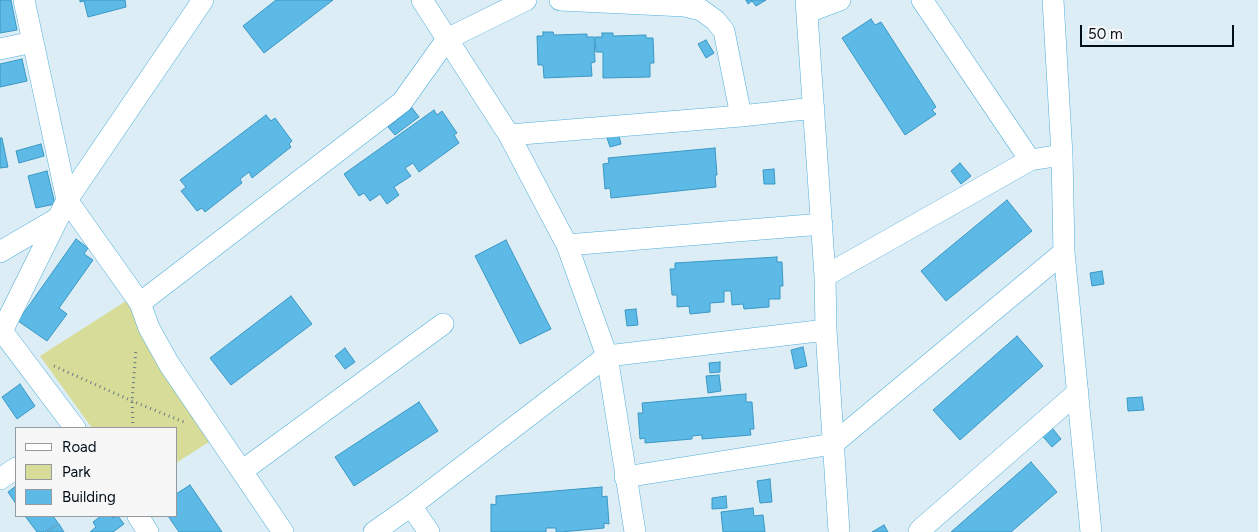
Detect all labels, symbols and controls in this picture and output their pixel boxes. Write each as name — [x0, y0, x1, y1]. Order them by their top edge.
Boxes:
scale bar — [1083, 15, 1237, 47]
text: 50 m — [1088, 25, 1123, 43]
legend — [15, 427, 178, 517]
text: Road — [62, 438, 97, 456]
text: Park — [62, 463, 91, 481]
text: Building — [62, 488, 116, 506]

